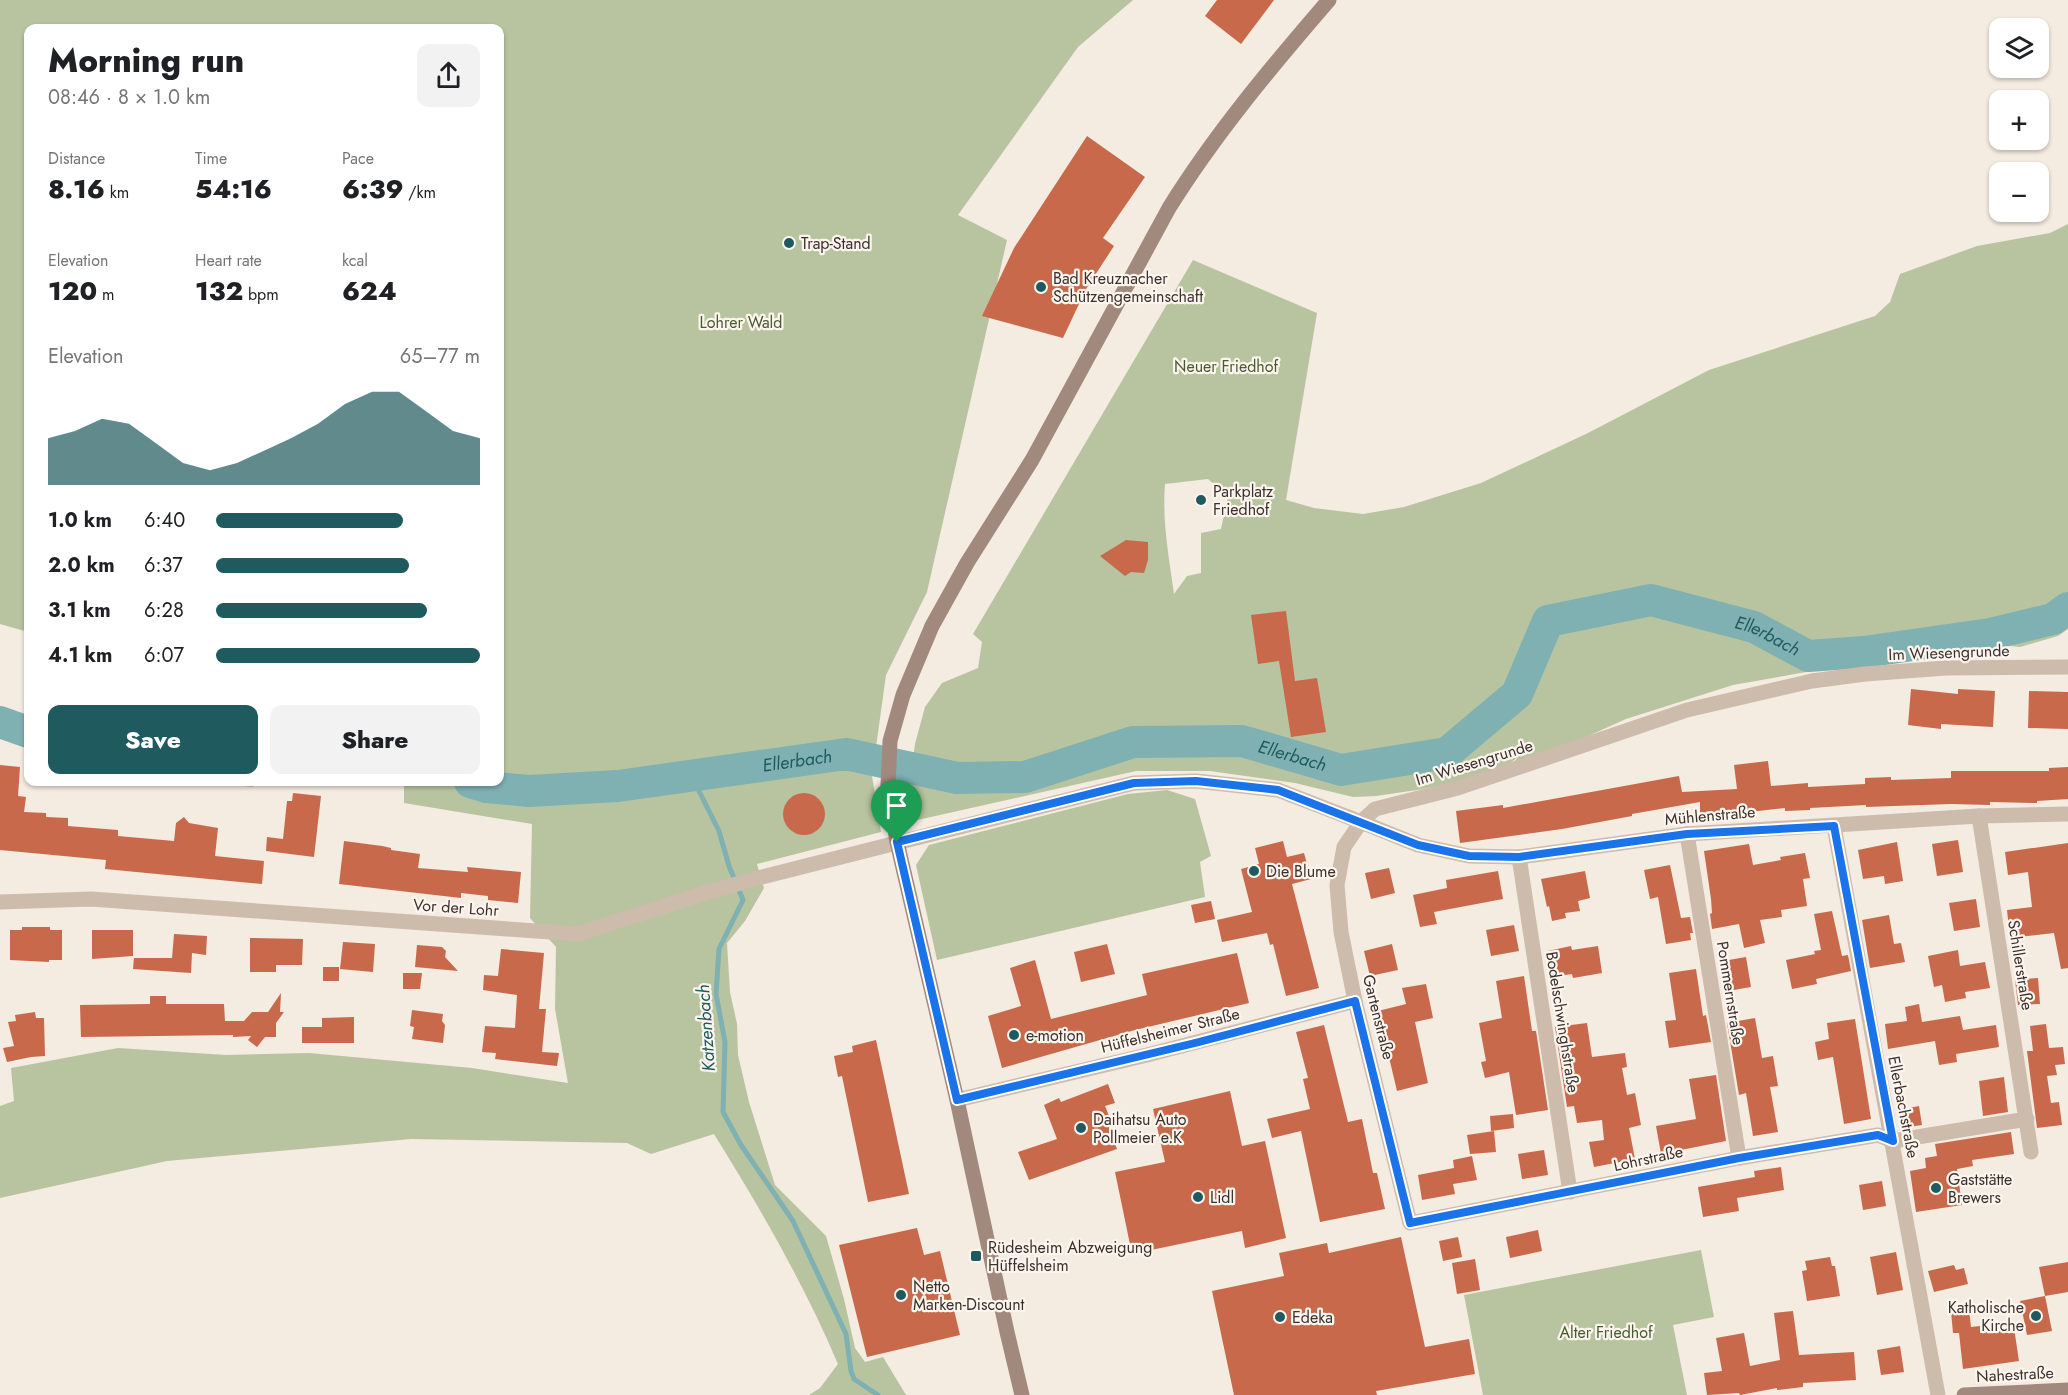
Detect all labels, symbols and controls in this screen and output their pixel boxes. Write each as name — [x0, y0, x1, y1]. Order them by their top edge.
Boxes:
map controls — [1989, 18, 2049, 222]
button: layers — [1989, 18, 2049, 78]
text: Morning run — [48, 37, 244, 84]
button: share — [417, 44, 480, 107]
text: 08:46 · 8 × 1.0 km — [48, 83, 210, 112]
button: + — [1989, 90, 2049, 150]
text: Distance — [48, 147, 105, 170]
text: Time — [195, 147, 227, 170]
text: Pace — [342, 147, 374, 170]
button: − — [1989, 162, 2049, 222]
text: 8.16 — [48, 170, 105, 208]
text: 54:16 — [195, 170, 272, 208]
text: 6:39 — [342, 170, 404, 208]
text: km — [105, 181, 129, 204]
text: /km — [404, 181, 436, 204]
place label: Trap-Stand — [801, 232, 871, 255]
marker: Trap-Stand — [782, 236, 796, 250]
text: Elevation — [48, 249, 108, 272]
text: Heart rate — [195, 249, 262, 272]
text: kcal — [342, 249, 368, 272]
place label: Bad Kreuznacher Schützengemeinschaft — [1053, 267, 1203, 308]
text: 120 — [48, 272, 97, 310]
text: 132 — [195, 272, 243, 310]
text: 624 — [342, 272, 397, 310]
marker: Bad Kreuznacher Schützengemeinschaft — [1034, 280, 1048, 294]
text: m — [97, 283, 114, 306]
text: bpm — [243, 283, 279, 306]
park label: Lohrer Wald — [700, 311, 782, 334]
text: Elevation — [48, 342, 123, 371]
text: 65–77 m — [400, 342, 480, 371]
park label: Neuer Friedhof — [1174, 355, 1278, 378]
place label: Parkplatz Friedhof — [1213, 480, 1274, 521]
marker: Parkplatz Friedhof — [1194, 493, 1208, 507]
text: 1.0 km — [48, 506, 112, 535]
text: 6:40 — [144, 506, 185, 535]
text: 2.0 km — [48, 551, 115, 580]
text: 6:37 — [144, 551, 183, 580]
text: 3.1 km — [48, 596, 111, 625]
text: 6:28 — [144, 596, 184, 625]
water label: Ellerbach — [1732, 609, 1805, 662]
street label: Im Wiesengrunde — [1888, 639, 2010, 666]
text: 4.1 km — [48, 641, 113, 670]
text: 6:07 — [144, 641, 184, 670]
button: Save — [48, 705, 258, 774]
button: Share — [270, 705, 480, 774]
water label: Ellerbach — [1255, 733, 1330, 778]
street label: Im Wiesengrunde — [1413, 734, 1536, 791]
water label: Ellerbach — [761, 743, 834, 779]
pin — [871, 780, 922, 842]
icon: arrive — [880, 789, 913, 822]
street label: Mühlenstraße — [1664, 800, 1756, 831]
place label: Die Blume — [1266, 860, 1336, 883]
marker: Die Blume — [1247, 864, 1261, 878]
street label: Vor der Lohr — [412, 893, 500, 922]
street label: Schillerstraße — [2002, 918, 2039, 1012]
street label: Pommernstraße — [1711, 939, 1750, 1047]
street label: Bodelschwinghstraße — [1540, 950, 1585, 1094]
street label: Gartenstraße — [1357, 972, 1400, 1062]
water label: Katzenbach — [690, 984, 722, 1072]
street label: Hüffelsheimer Straße — [1098, 1002, 1242, 1059]
place label: e-motion — [1026, 1024, 1084, 1047]
marker: e-motion — [1007, 1028, 1021, 1042]
street label: Ellerbachstraße — [1882, 1054, 1925, 1160]
place label: Daihatsu Auto Pollmeier e.K — [1093, 1108, 1187, 1149]
marker: Daihatsu Auto Pollmeier e.K — [1074, 1121, 1088, 1135]
street label: Lohrstraße — [1611, 1140, 1685, 1177]
place label: Gaststätte Brewers — [1948, 1168, 2012, 1209]
marker: Gaststätte Brewers — [1929, 1181, 1943, 1195]
place label: Lidl — [1210, 1186, 1234, 1209]
marker: Lidl — [1191, 1190, 1205, 1204]
place label: Rüdesheim Abzweigung Hüffelsheim — [988, 1236, 1152, 1277]
marker: Rüdesheim Abzweigung Hüffelsheim — [969, 1249, 983, 1263]
place label: Netto Marken-Discount — [913, 1275, 1025, 1316]
marker: Netto Marken-Discount — [894, 1288, 908, 1302]
place label: Katholische Kirche — [1948, 1296, 2024, 1337]
place label: Edeka — [1292, 1306, 1333, 1329]
marker: Katholische Kirche — [2029, 1309, 2043, 1323]
marker: Edeka — [1273, 1310, 1287, 1324]
park label: Alter Friedhof — [1559, 1321, 1653, 1344]
street label: Nahestraße — [1976, 1361, 2054, 1388]

